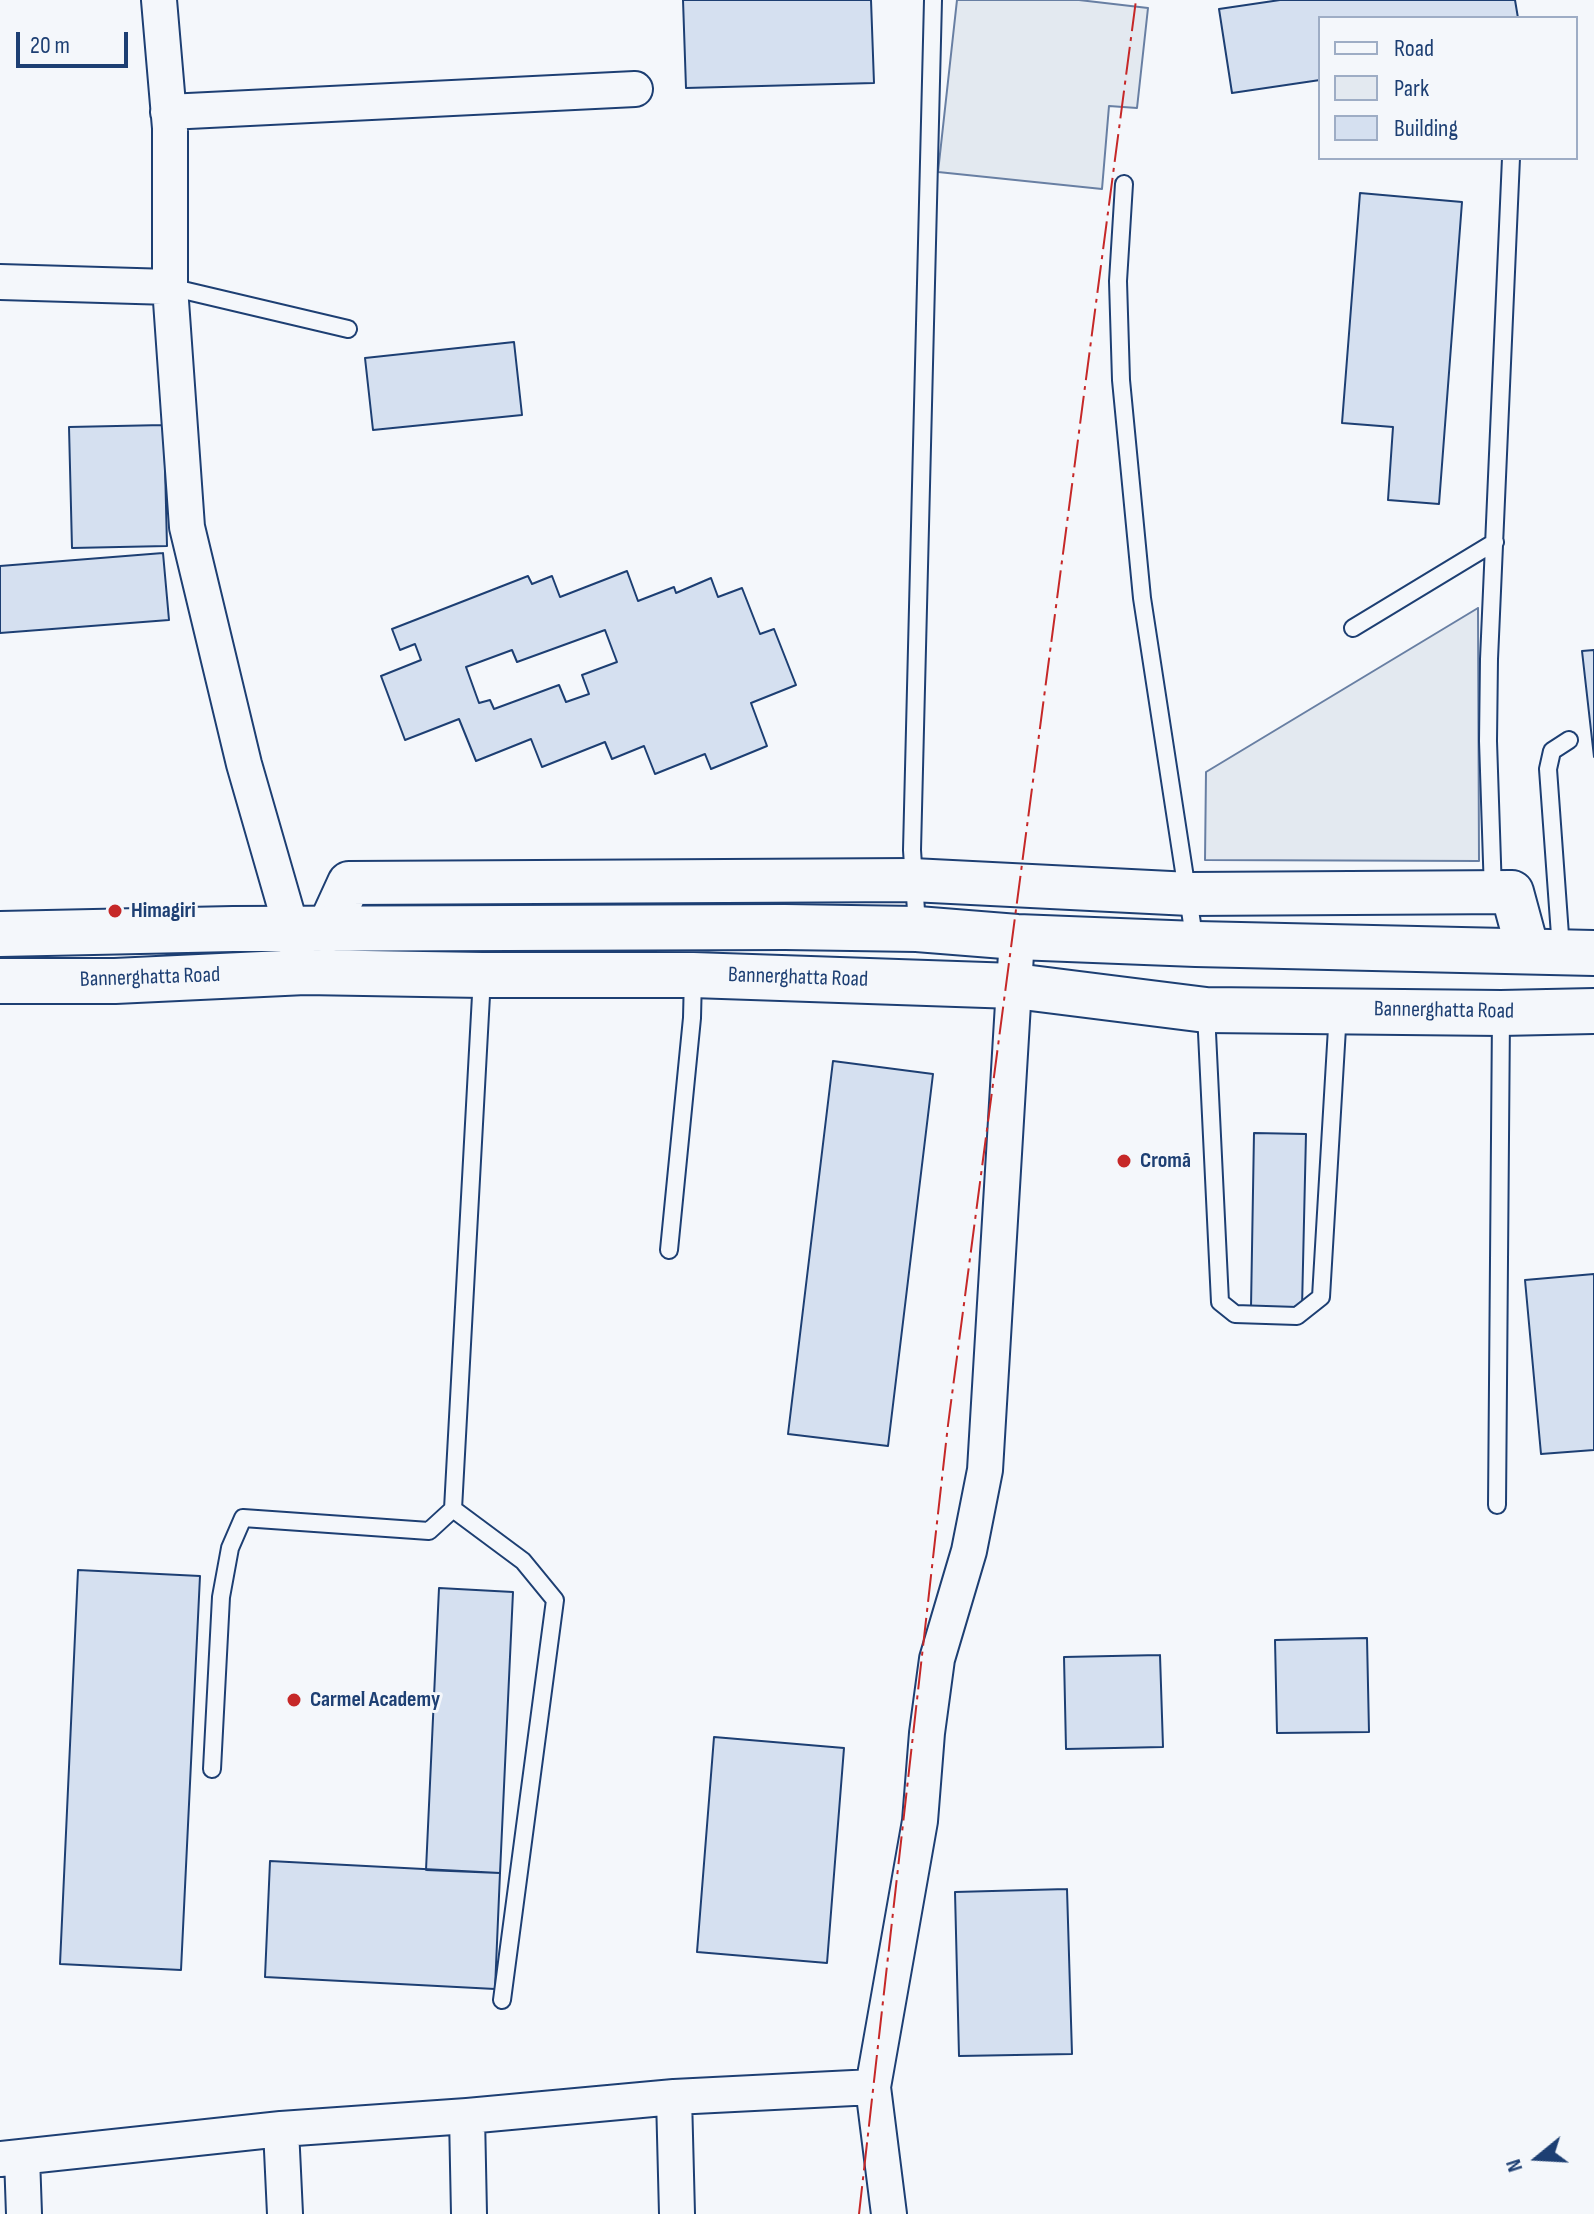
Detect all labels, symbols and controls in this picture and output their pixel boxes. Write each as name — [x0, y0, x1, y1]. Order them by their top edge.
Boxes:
scale bar — [20, 16, 132, 66]
legend — [1318, 16, 1578, 160]
text: 20 m — [30, 31, 70, 60]
text: Road — [1394, 34, 1434, 63]
text: Park — [1394, 74, 1429, 103]
text: Building — [1394, 114, 1458, 143]
place label: Himagiri — [131, 898, 196, 924]
marker: Himagiri — [106, 902, 124, 920]
street label: Bannerghatta Road — [79, 962, 221, 994]
street label: Bannerghatta Road — [727, 962, 869, 994]
street label: Bannerghatta Road — [1374, 997, 1514, 1025]
place label: Cromā — [1140, 1148, 1191, 1174]
marker: Cromā — [1115, 1152, 1133, 1170]
place label: Carmel Academy — [310, 1687, 440, 1713]
marker: Carmel Academy — [285, 1691, 303, 1709]
north arrow — [1498, 2118, 1578, 2198]
text: N — [1500, 2156, 1529, 2175]

